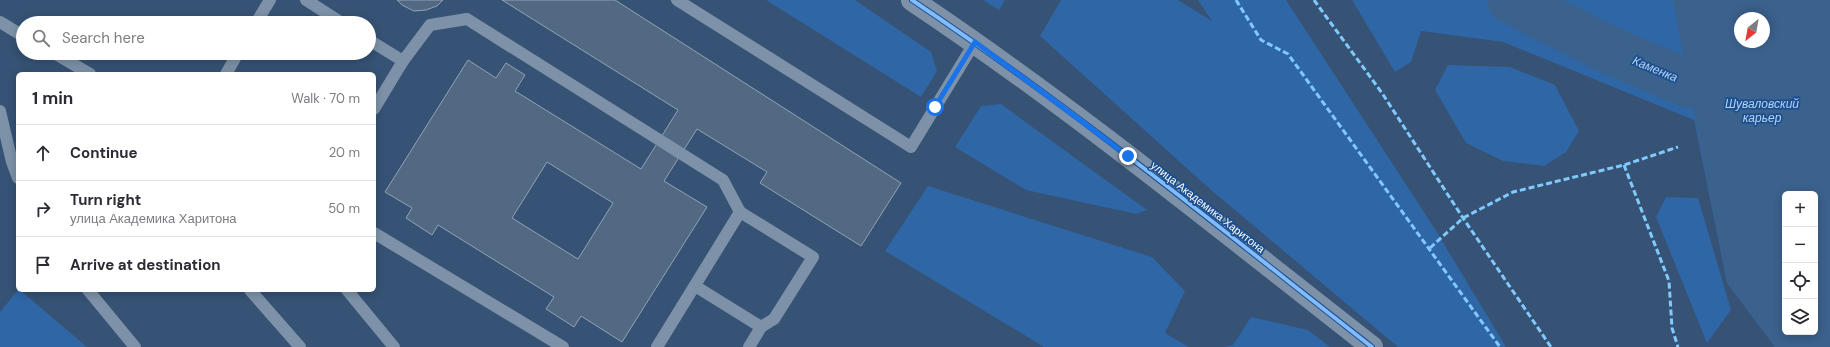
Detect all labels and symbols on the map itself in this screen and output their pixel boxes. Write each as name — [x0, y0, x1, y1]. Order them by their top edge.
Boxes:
north arrow — [1734, 12, 1770, 48]
water label: Каменка — [1630, 52, 1680, 86]
water label: Шуваловский карьер — [1725, 96, 1799, 126]
route start — [926, 98, 944, 116]
route end — [1119, 147, 1137, 165]
street label: улица Академика Харитона — [1148, 158, 1269, 256]

